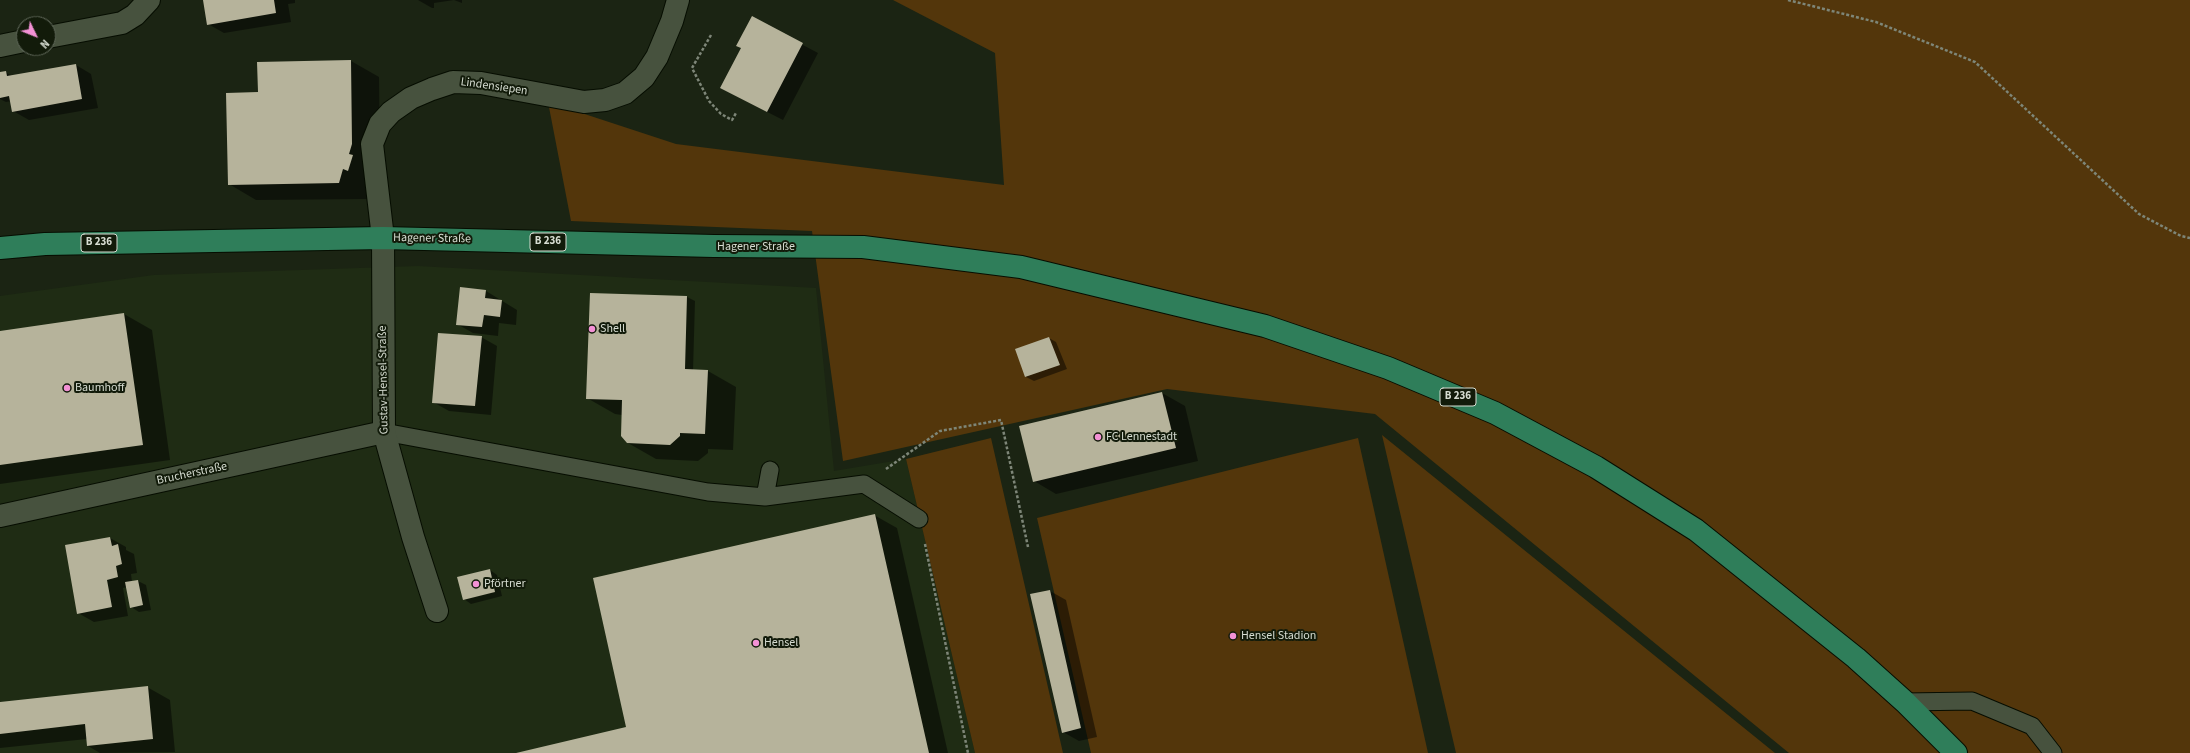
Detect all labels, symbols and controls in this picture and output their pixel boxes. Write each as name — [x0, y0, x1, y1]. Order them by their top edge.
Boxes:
north arrow — [16, 16, 56, 56]
text: N — [36, 36, 52, 52]
street label: Lindensiepen — [460, 75, 528, 99]
street label: Hagener Straße — [393, 231, 471, 247]
road number: B 236 — [530, 233, 566, 251]
road number: B 236 — [81, 234, 117, 252]
street label: Hagener Straße — [717, 240, 795, 254]
place label: Shell — [600, 322, 625, 336]
marker: Shell — [587, 324, 597, 334]
street label: Gustav-Hensel-Straße — [376, 326, 392, 434]
place label: Baumhoff — [75, 381, 125, 395]
marker: Baumhoff — [62, 383, 72, 393]
road number: B 236 — [1440, 388, 1476, 406]
place label: FC Lennestadt — [1106, 430, 1177, 444]
marker: FC Lennestadt — [1093, 432, 1103, 442]
street label: Brucherstraße — [156, 460, 228, 488]
place label: Pförtner — [484, 577, 526, 591]
marker: Pförtner — [471, 579, 481, 589]
place label: Hensel Stadion — [1241, 629, 1316, 643]
marker: Hensel Stadion — [1228, 631, 1238, 641]
place label: Hensel — [764, 636, 798, 650]
marker: Hensel — [751, 638, 761, 648]

